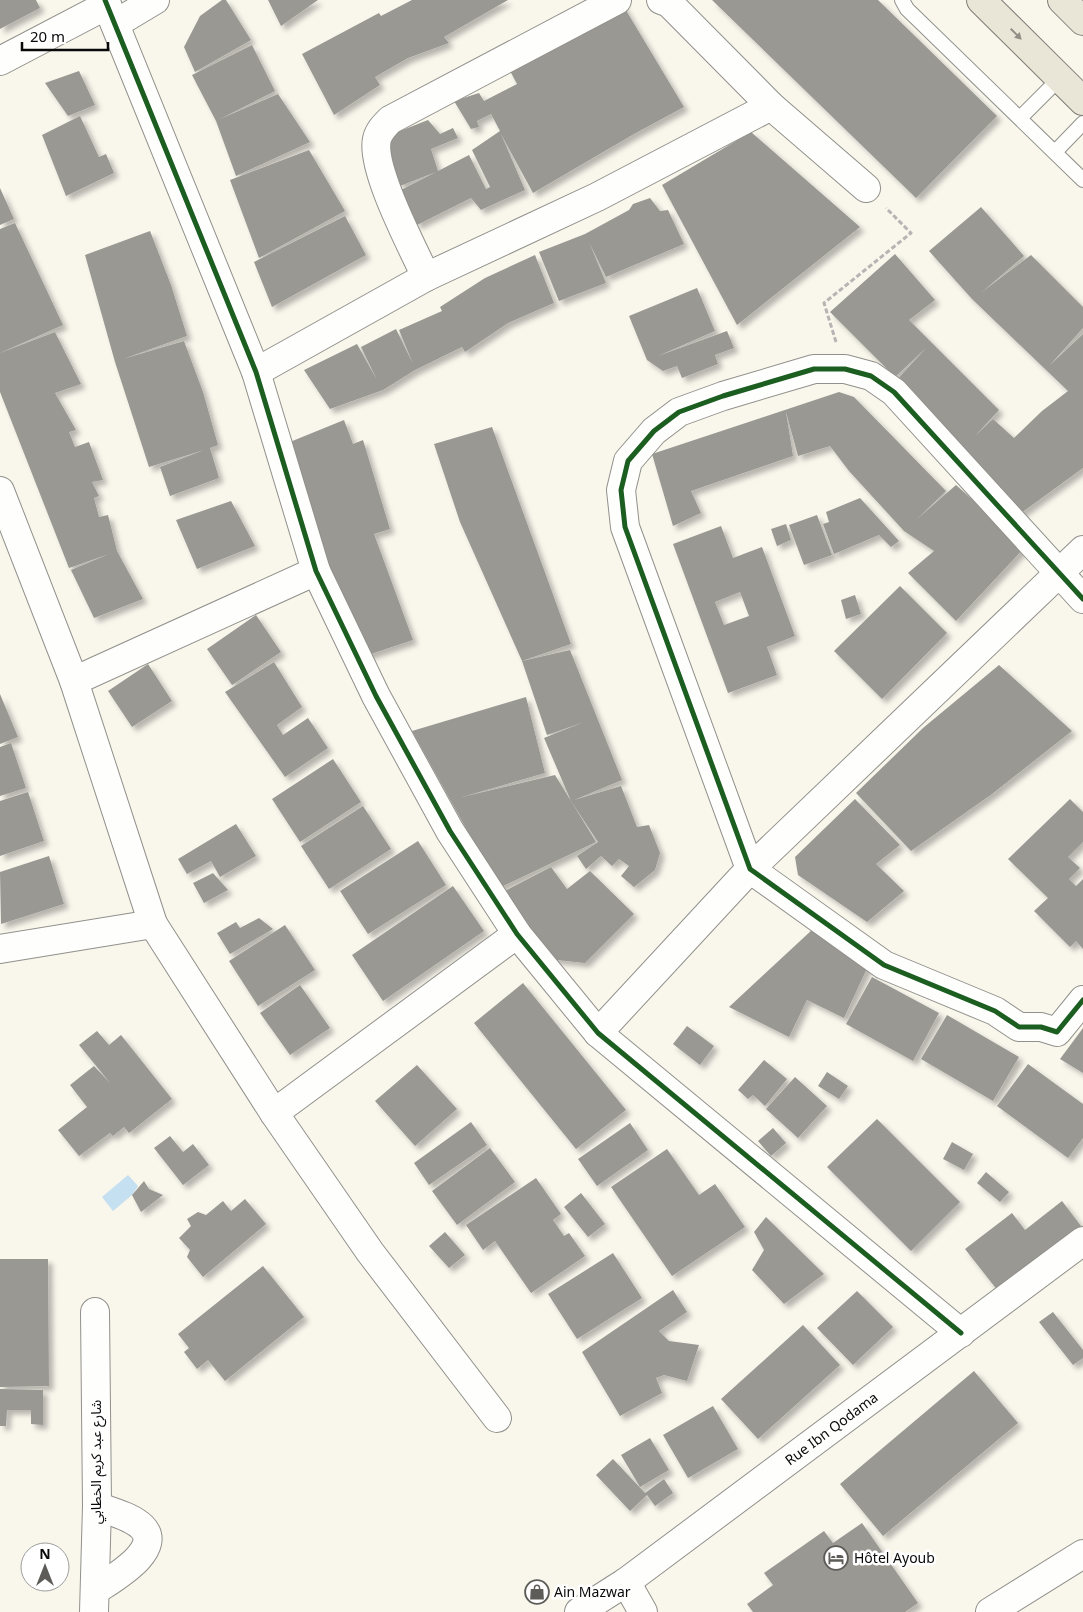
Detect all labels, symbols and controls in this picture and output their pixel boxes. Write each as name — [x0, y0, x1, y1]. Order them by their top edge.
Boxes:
scale bar — [22, 20, 109, 52]
text: 20 m — [30, 21, 65, 53]
one-way arrow — [1009, 28, 1021, 40]
street label: Rue Ibn Qodama — [778, 1384, 885, 1474]
street label: شارع عبد كريم الخطابي — [82, 1400, 111, 1524]
text: N — [39, 1540, 51, 1569]
north arrow — [20, 1542, 70, 1592]
place label: Hôtel Ayoub — [854, 1544, 935, 1573]
hotel icon: Hôtel Ayoub — [823, 1545, 849, 1571]
place label: Ain Mazwar — [554, 1578, 631, 1607]
shop icon: Ain Mazwar — [524, 1579, 550, 1605]

